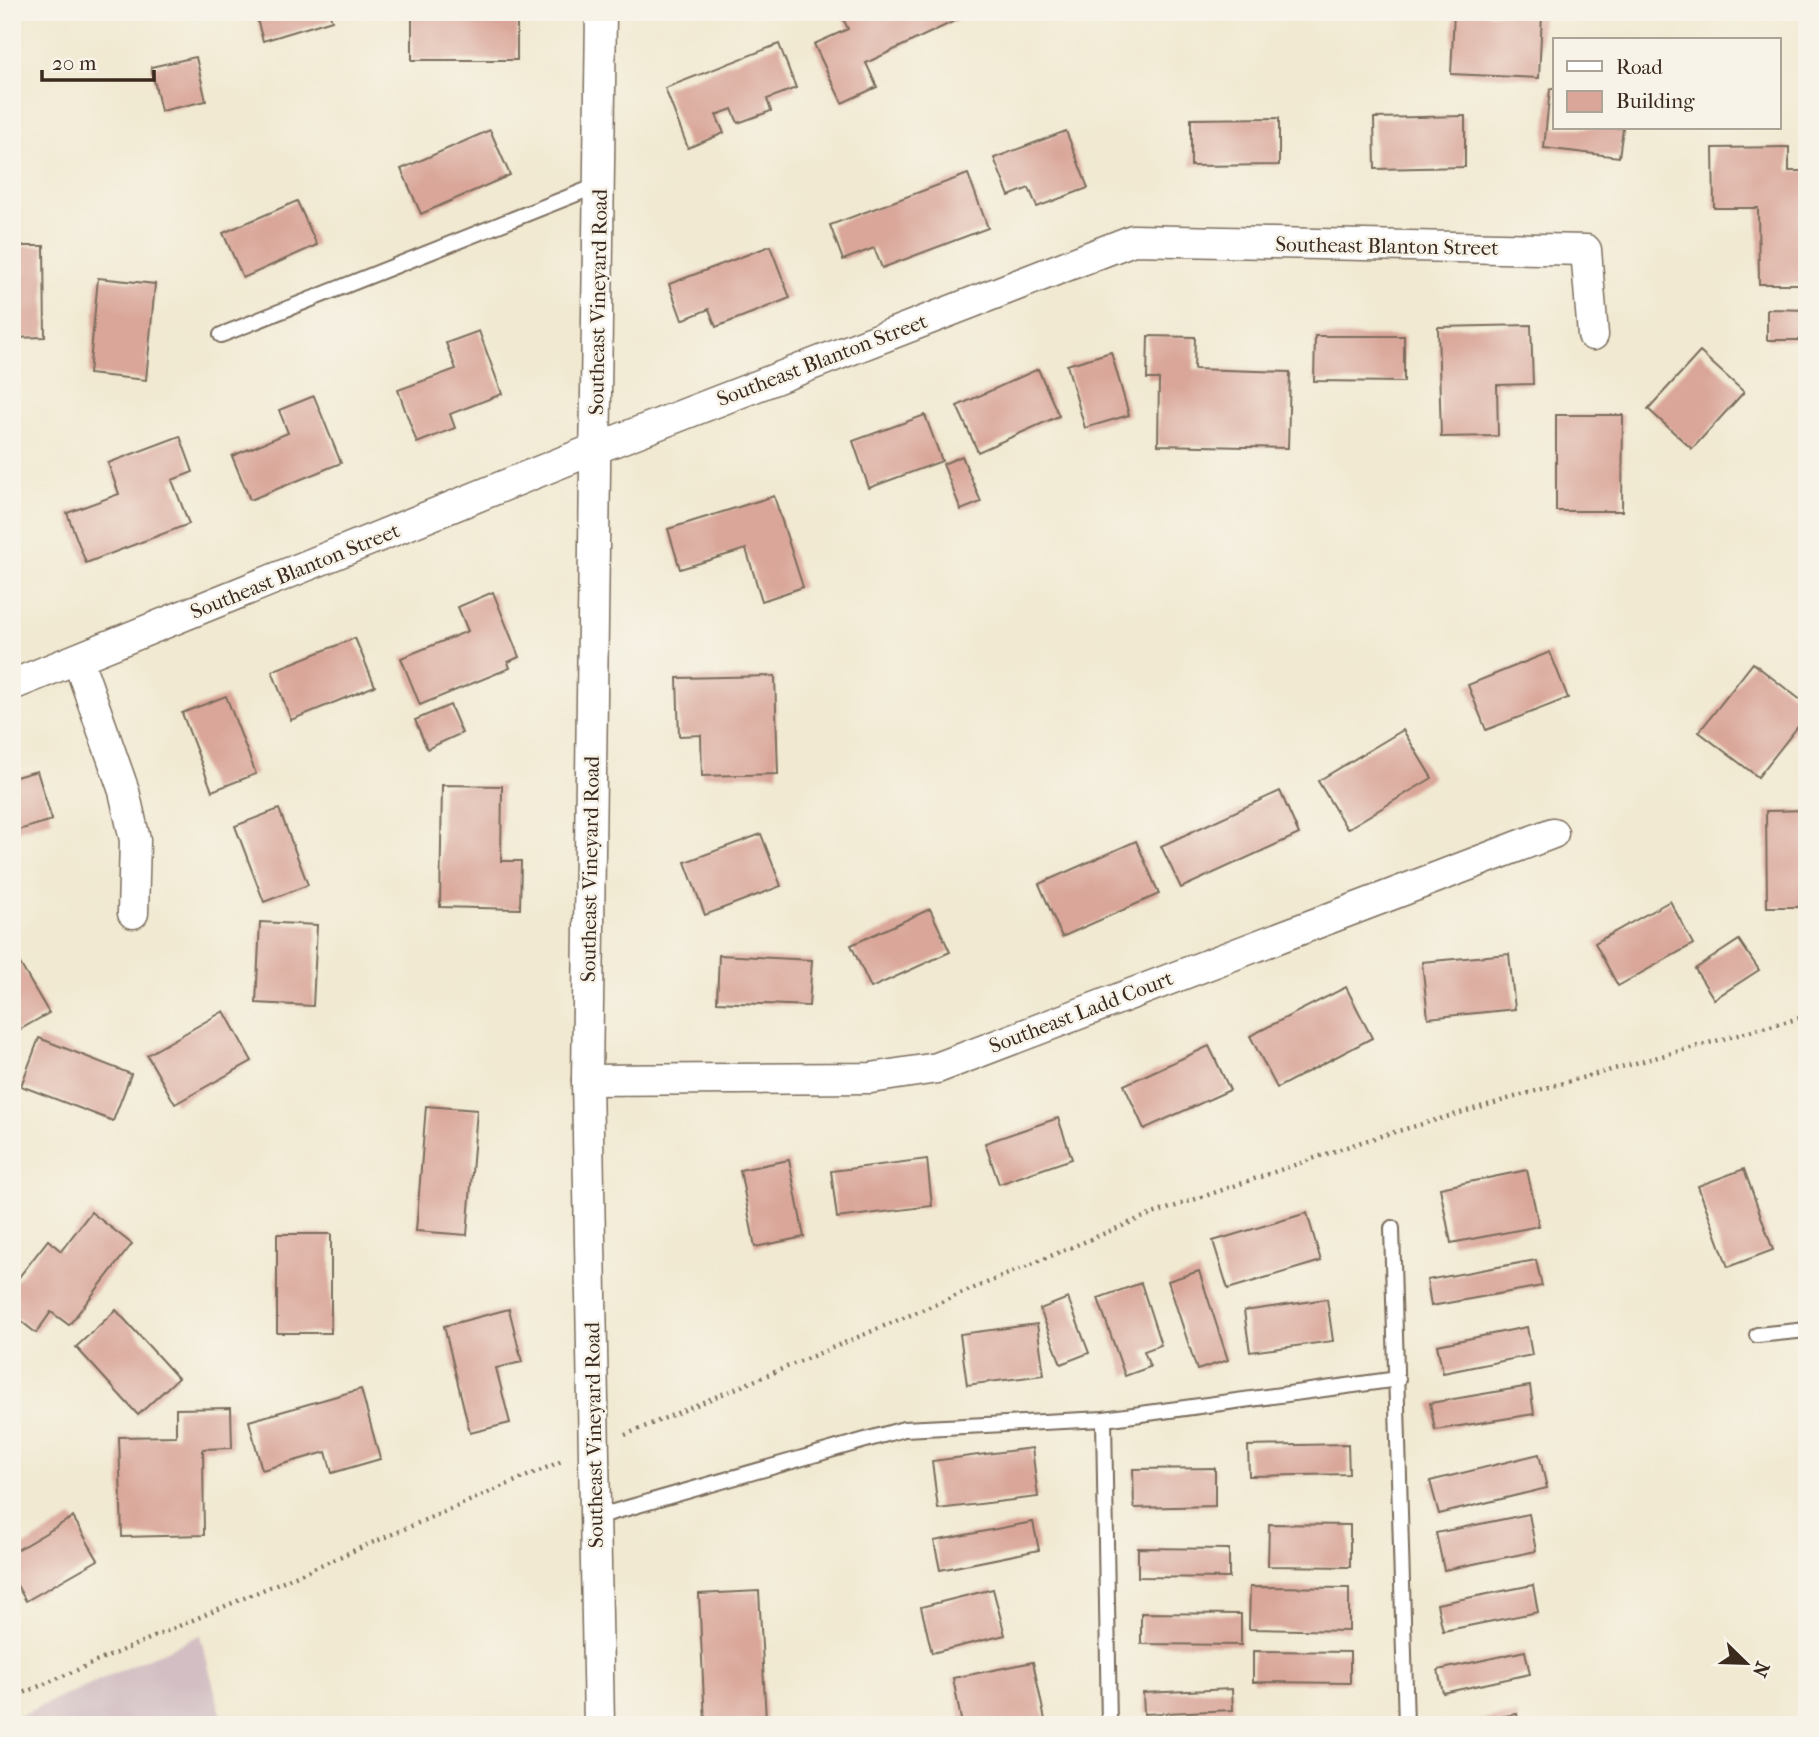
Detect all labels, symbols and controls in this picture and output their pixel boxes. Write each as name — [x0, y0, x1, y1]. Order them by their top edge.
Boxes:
scale bar — [42, 38, 154, 82]
legend — [1553, 38, 1780, 130]
text: 20 m — [52, 51, 97, 75]
text: Road — [1616, 55, 1663, 79]
text: Building — [1616, 89, 1695, 113]
street label: Southeast Vineyard Road — [584, 188, 612, 415]
street label: Southeast Blanton Street — [1275, 232, 1499, 260]
street label: Southeast Blanton Street — [713, 309, 931, 411]
street label: Southeast Blanton Street — [187, 518, 404, 624]
street label: Southeast Vineyard Road — [576, 755, 604, 982]
street label: Southeast Ladd Court — [986, 966, 1177, 1058]
street label: Southeast Vineyard Road — [580, 1321, 608, 1548]
north arrow — [1710, 1628, 1780, 1698]
text: N — [1748, 1658, 1774, 1681]

